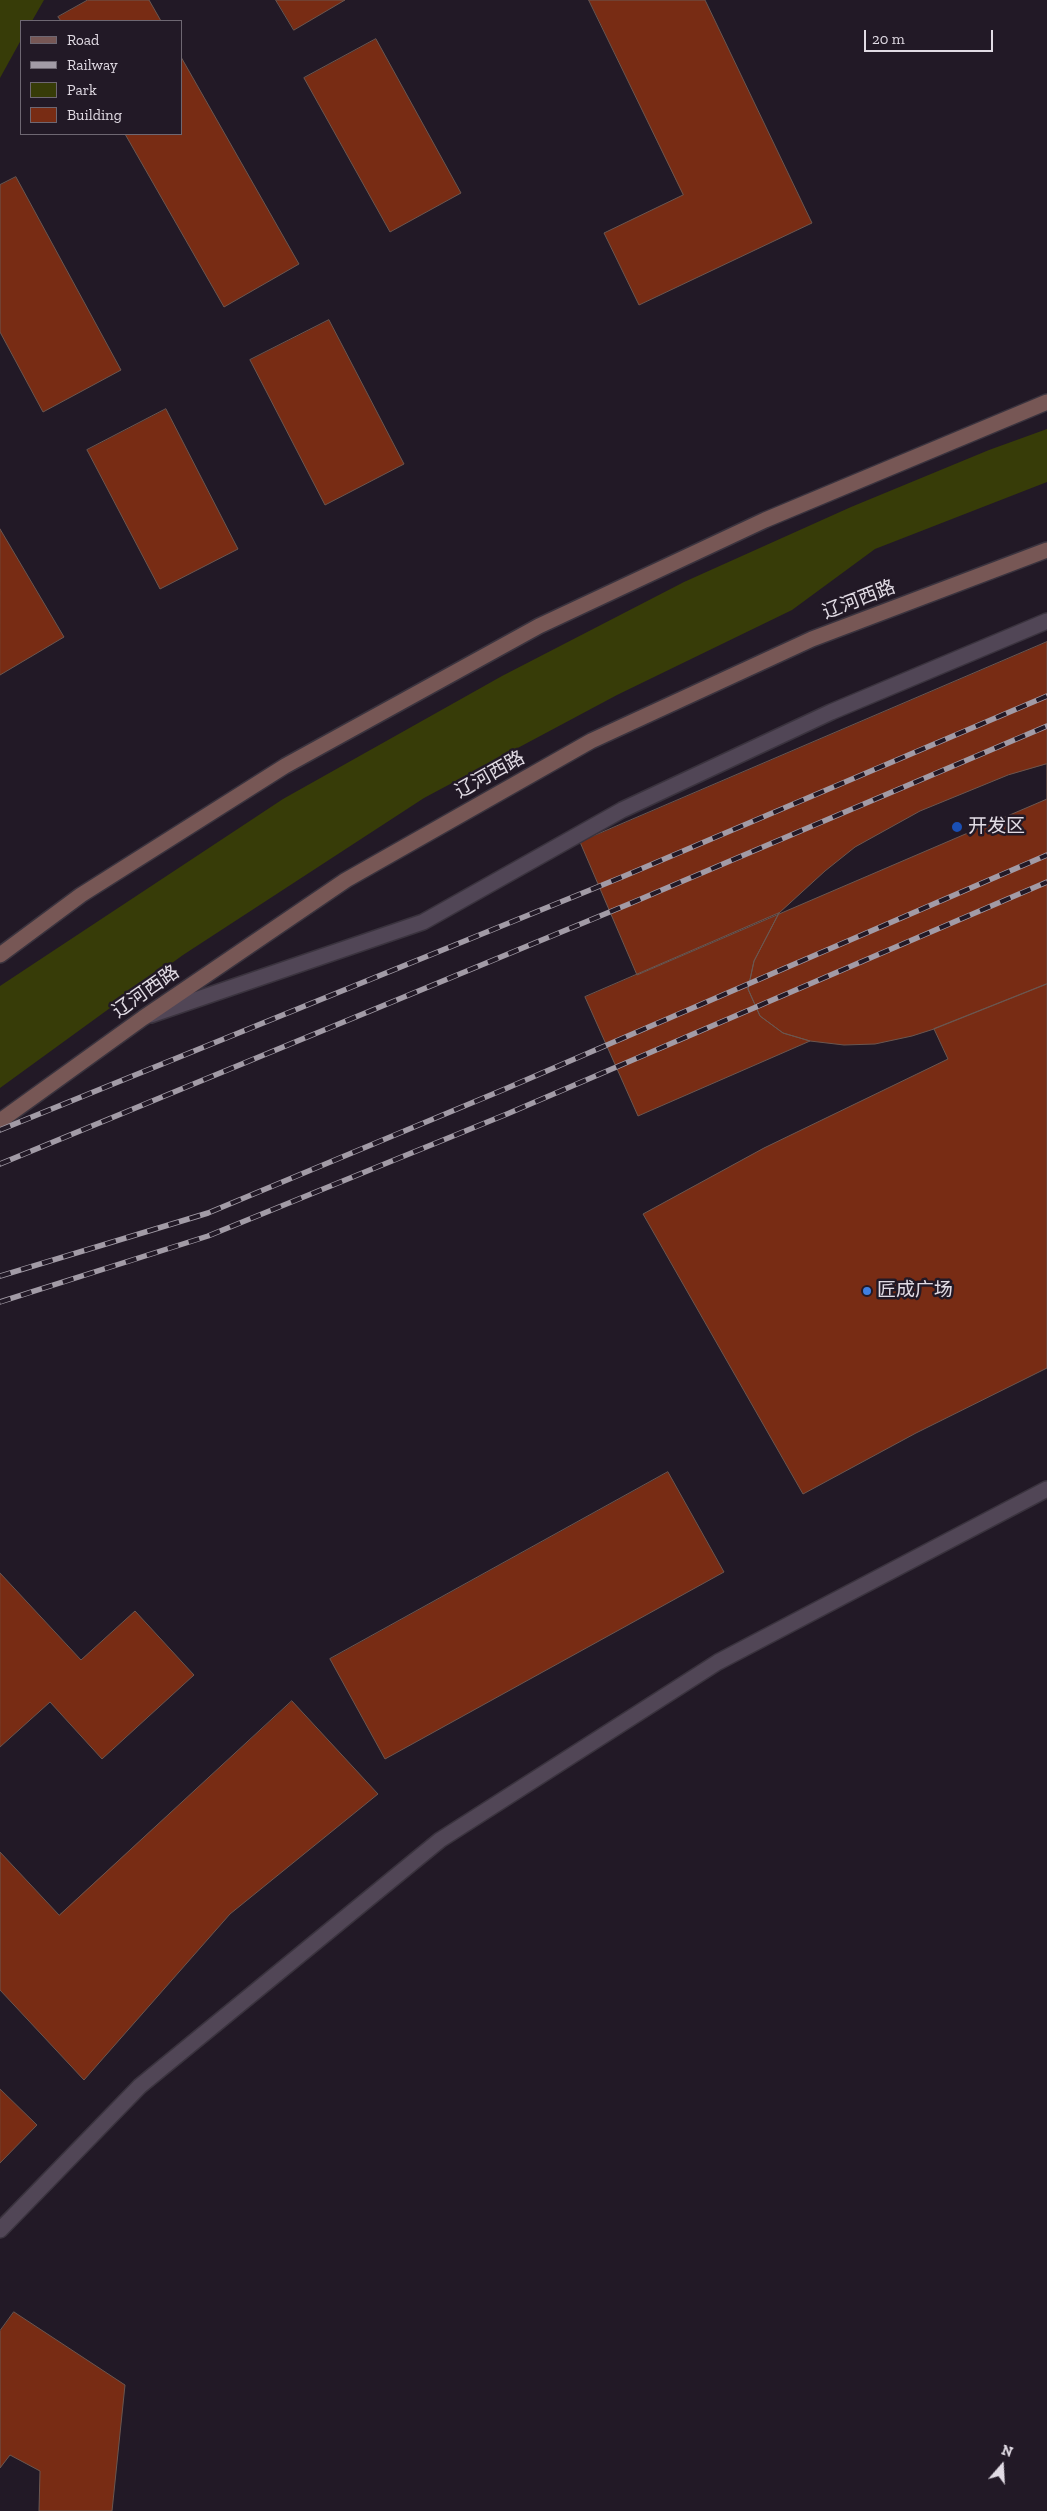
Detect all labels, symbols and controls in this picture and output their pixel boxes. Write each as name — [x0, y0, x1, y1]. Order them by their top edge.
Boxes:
legend — [20, 20, 182, 135]
scale bar — [867, 20, 996, 52]
text: 20 m — [872, 30, 905, 48]
text: Road — [67, 31, 99, 49]
text: Railway — [67, 56, 118, 74]
text: Park — [67, 81, 97, 99]
text: Building — [67, 106, 122, 124]
street label: 辽河西路 — [819, 576, 899, 624]
street label: 辽河西路 — [451, 747, 529, 803]
place label: 开发区 — [968, 816, 1025, 838]
marker: 开发区 — [950, 820, 964, 834]
street label: 辽河西路 — [108, 961, 184, 1023]
place label: 匠成广场 — [877, 1280, 953, 1302]
marker: 匠成广场 — [861, 1285, 873, 1297]
north arrow — [977, 2441, 1027, 2491]
text: N — [999, 2442, 1015, 2461]

